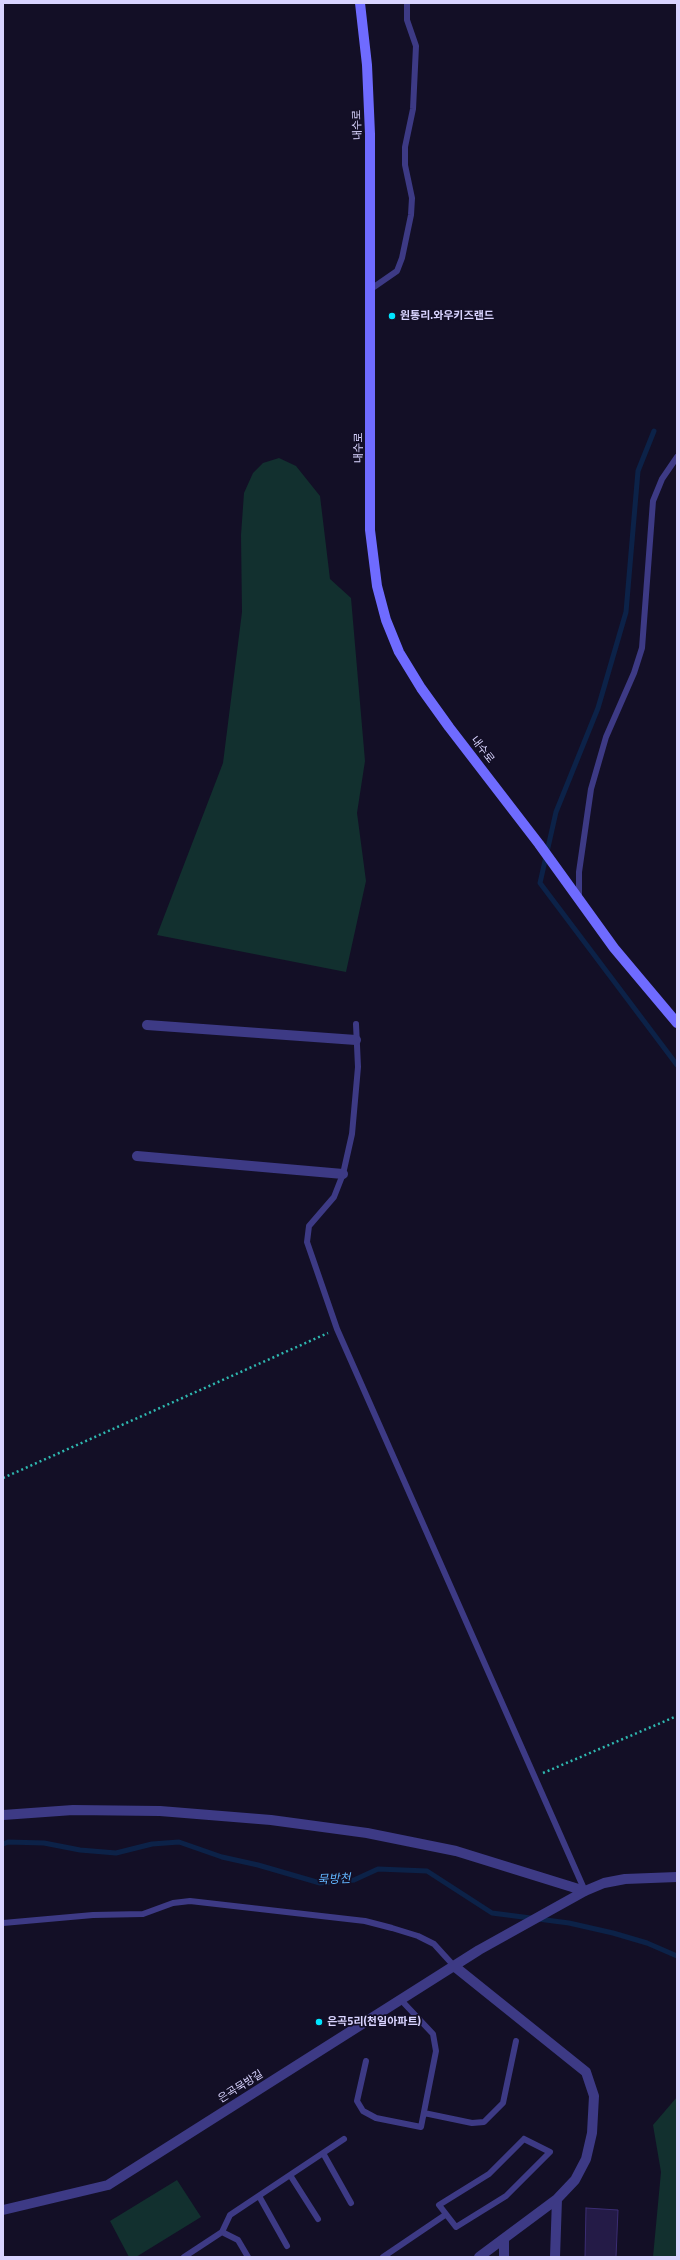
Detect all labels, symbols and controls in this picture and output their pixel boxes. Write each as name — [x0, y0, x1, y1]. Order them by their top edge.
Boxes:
street label: 내수로 — [351, 110, 365, 140]
place label: 원통리.와우키즈랜드 — [400, 309, 494, 323]
marker: 원통리.와우키즈랜드 — [387, 311, 397, 321]
street label: 내수로 — [352, 433, 366, 463]
street label: 내수로 — [467, 734, 497, 766]
water label: 묵방천 — [317, 1872, 351, 1888]
place label: 은곡5리(천일아파트) — [327, 2015, 421, 2029]
marker: 은곡5리(천일아파트) — [314, 2017, 324, 2027]
street label: 은곡묵방길 — [216, 2068, 266, 2106]

